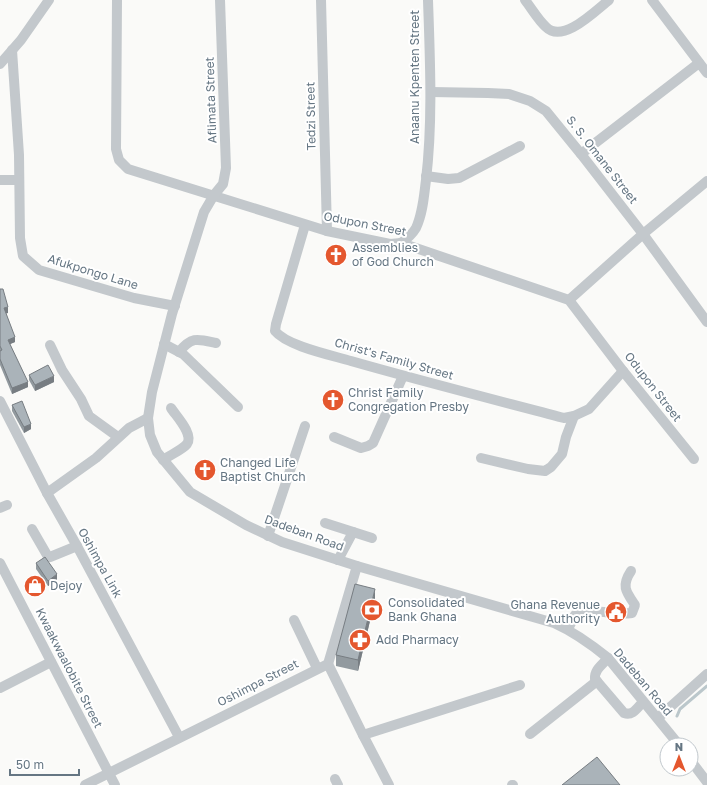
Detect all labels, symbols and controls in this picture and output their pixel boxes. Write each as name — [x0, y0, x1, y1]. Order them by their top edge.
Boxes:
street label: Anaanu Kpenten Street — [407, 10, 422, 144]
street label: Aflimata Street — [201, 56, 220, 144]
street label: Tedzi Street — [302, 81, 319, 150]
street label: S. S. Omane Street — [563, 113, 642, 207]
street label: Odupon Street — [322, 208, 408, 239]
place label: Assemblies of God Church — [352, 240, 434, 269]
church icon: Assemblies of God Church — [323, 242, 349, 268]
street label: Afukpongo Lane — [46, 251, 140, 292]
street label: Christ's Family Street — [333, 334, 456, 383]
street label: Odupon Street — [622, 349, 685, 425]
place label: Christ Family Congregation Presby — [348, 385, 469, 414]
church icon: Christ Family Congregation Presby — [320, 387, 346, 413]
place label: Changed Life Baptist Church — [220, 455, 306, 484]
church icon: Changed Life Baptist Church — [192, 457, 218, 483]
street label: Dadeban Road — [262, 511, 346, 554]
street label: Oshimpa Link — [75, 525, 126, 601]
shop icon: Dejoy — [22, 573, 48, 599]
place label: Dejoy — [50, 578, 83, 593]
place label: Consolidated Bank Ghana — [388, 595, 465, 624]
bank icon: Consolidated Bank Ghana — [359, 597, 385, 623]
place label: Ghana Revenue Authority — [510, 597, 600, 626]
public building icon: Ghana Revenue Authority — [603, 599, 629, 625]
street label: Kwaakwaalobite Street — [33, 605, 106, 730]
pharmacy icon: Add Pharmacy — [347, 627, 373, 653]
place label: Add Pharmacy — [376, 632, 459, 647]
street label: Dadeban Road — [611, 645, 676, 718]
street label: Oshimpa Street — [215, 656, 301, 709]
north arrow — [659, 737, 699, 777]
text: N — [675, 740, 683, 753]
scale bar — [10, 751, 79, 777]
text: 50 m — [16, 757, 44, 772]

